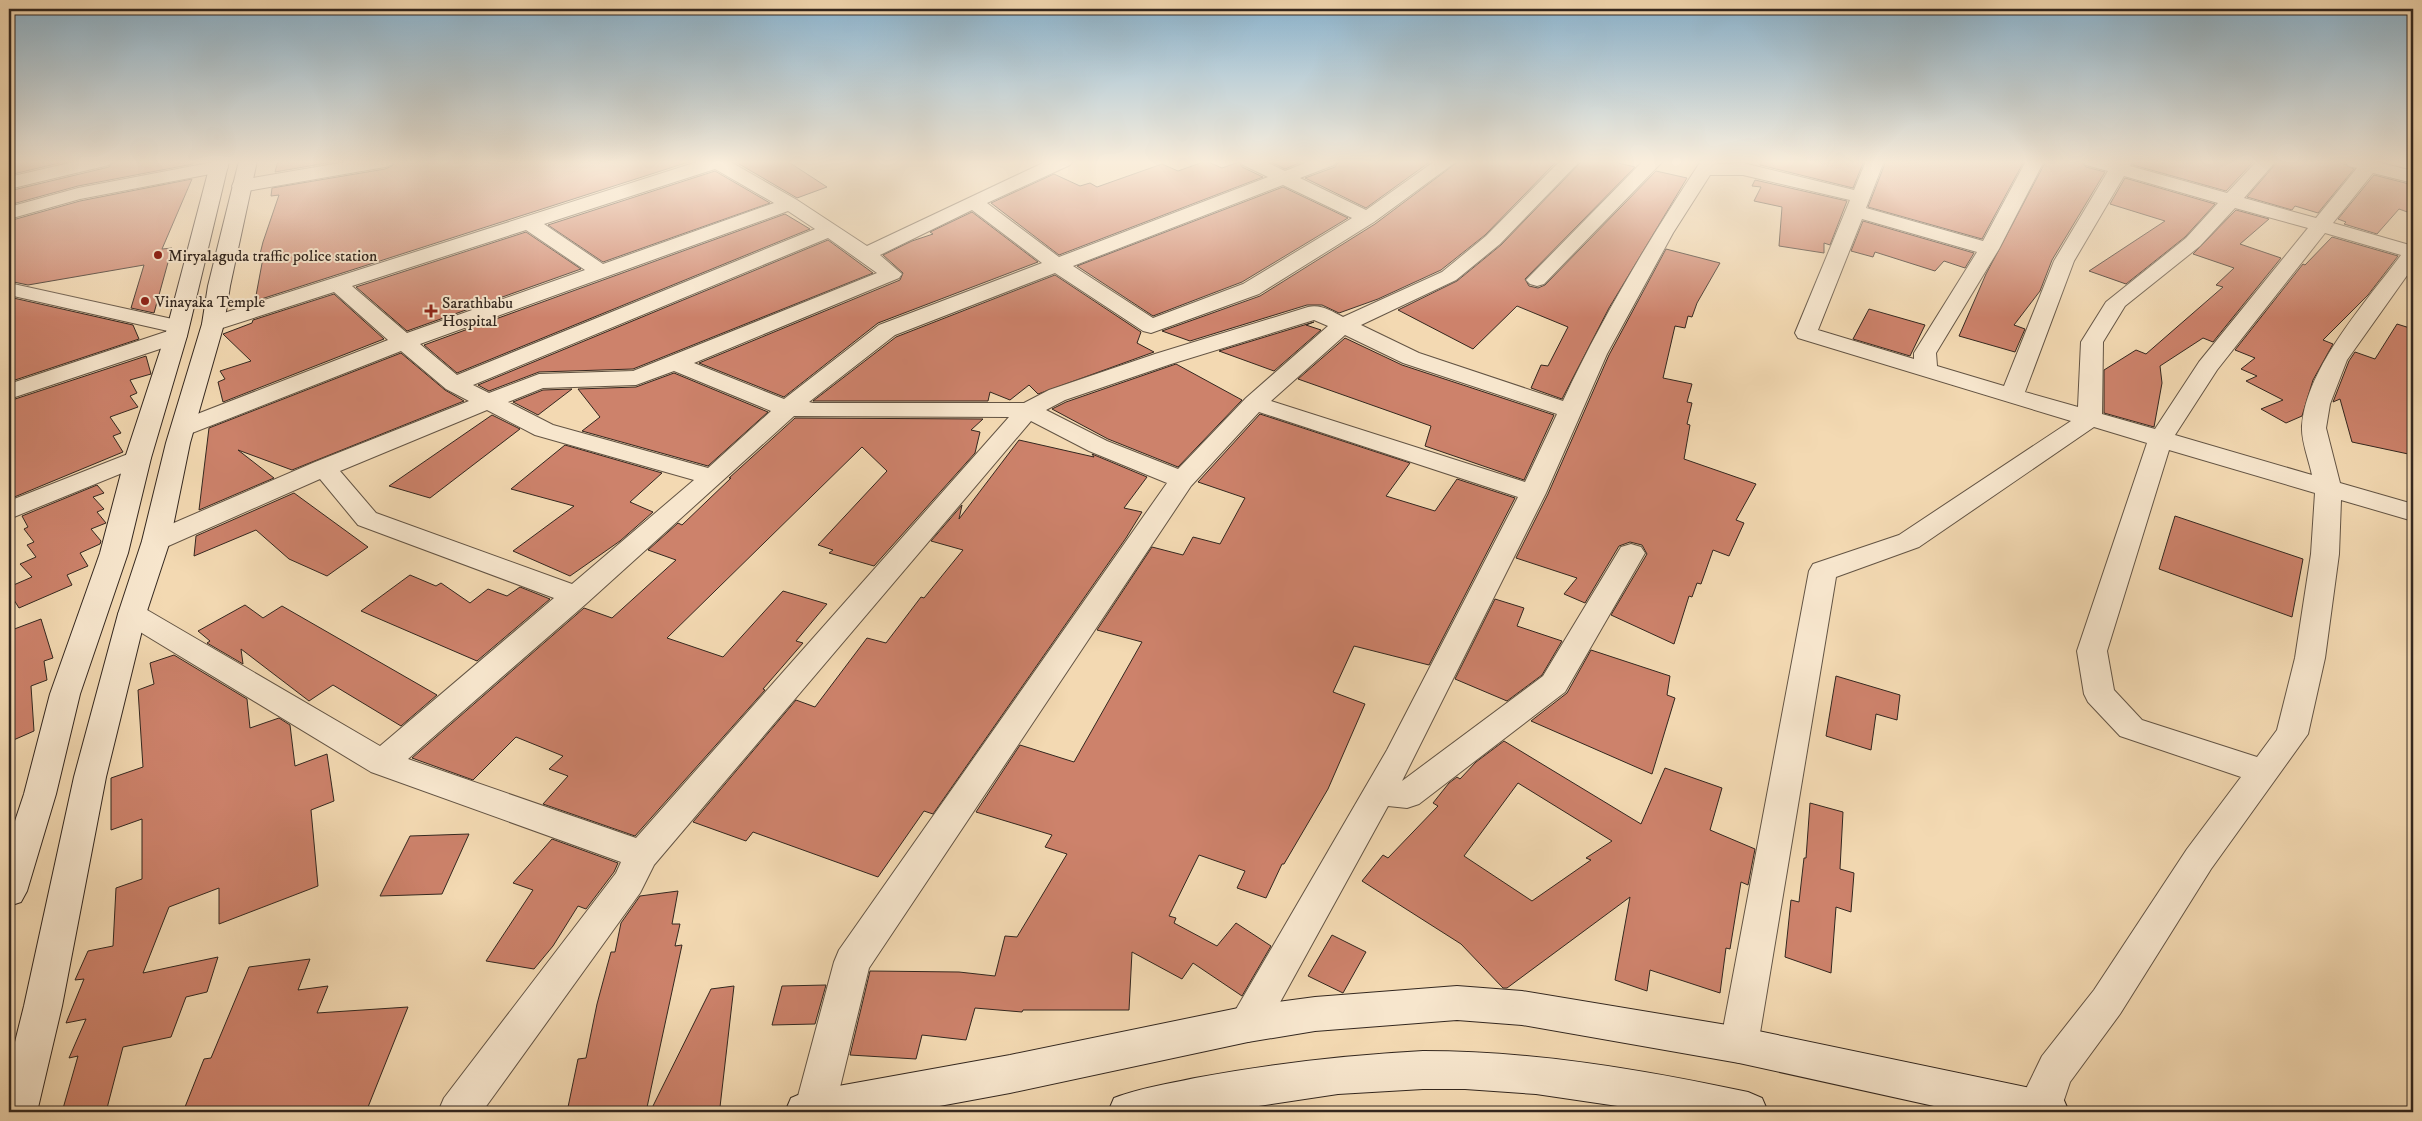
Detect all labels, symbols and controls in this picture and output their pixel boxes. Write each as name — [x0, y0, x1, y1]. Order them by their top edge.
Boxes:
place label: Miryalaguda traffic police station — [168, 246, 378, 266]
marker: Miryalaguda traffic police station — [152, 249, 164, 261]
place label: Vinayaka Temple — [154, 292, 266, 312]
place label: Sarathbabu Hospital — [442, 293, 513, 331]
marker: Vinayaka Temple — [139, 295, 151, 307]
marker: Sarathbabu Hospital — [424, 304, 438, 318]

